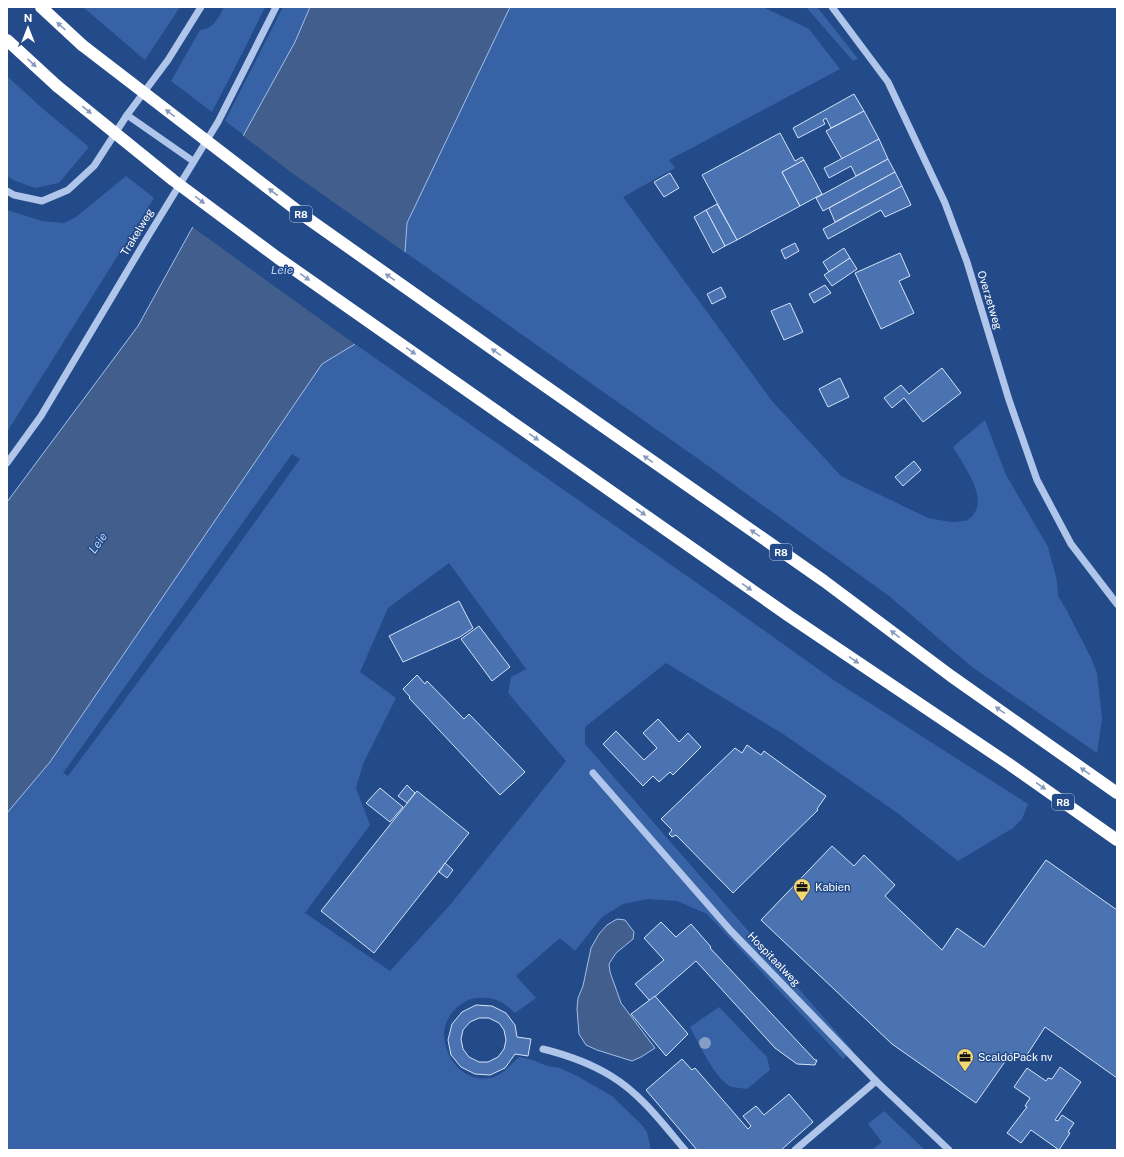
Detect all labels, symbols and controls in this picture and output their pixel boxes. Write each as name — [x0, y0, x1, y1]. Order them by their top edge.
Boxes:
north arrow — [8, 8, 48, 48]
text: N — [24, 12, 32, 24]
one-way arrow — [56, 21, 66, 31]
one-way arrow — [27, 58, 37, 68]
one-way arrow — [82, 106, 93, 115]
one-way arrow — [165, 109, 176, 117]
one-way arrow — [268, 188, 279, 197]
one-way arrow — [195, 196, 205, 204]
street label: Trakelweg — [118, 206, 156, 258]
road number: R8 — [290, 206, 312, 222]
water label: Leie — [271, 263, 294, 277]
street label: Overzetweg — [975, 269, 1005, 331]
one-way arrow — [300, 273, 310, 281]
one-way arrow — [384, 273, 395, 281]
one-way arrow — [406, 347, 417, 355]
one-way arrow — [491, 348, 501, 356]
one-way arrow — [529, 433, 540, 441]
one-way arrow — [643, 455, 654, 463]
one-way arrow — [635, 508, 646, 516]
water label: Leie — [86, 529, 110, 556]
one-way arrow — [750, 529, 760, 537]
road number: R8 — [770, 544, 792, 560]
one-way arrow — [742, 583, 752, 591]
one-way arrow — [889, 630, 900, 638]
one-way arrow — [849, 656, 860, 664]
one-way arrow — [994, 706, 1005, 714]
one-way arrow — [1080, 767, 1090, 775]
one-way arrow — [1036, 782, 1046, 790]
road number: R8 — [1052, 794, 1074, 810]
office icon: Kabien — [792, 877, 812, 902]
place label: Kabien — [815, 881, 850, 893]
street label: Hospitaalweg — [745, 930, 803, 989]
office icon: ScaldoPack nv — [955, 1047, 975, 1072]
place label: ScaldoPack nv — [978, 1051, 1053, 1063]

